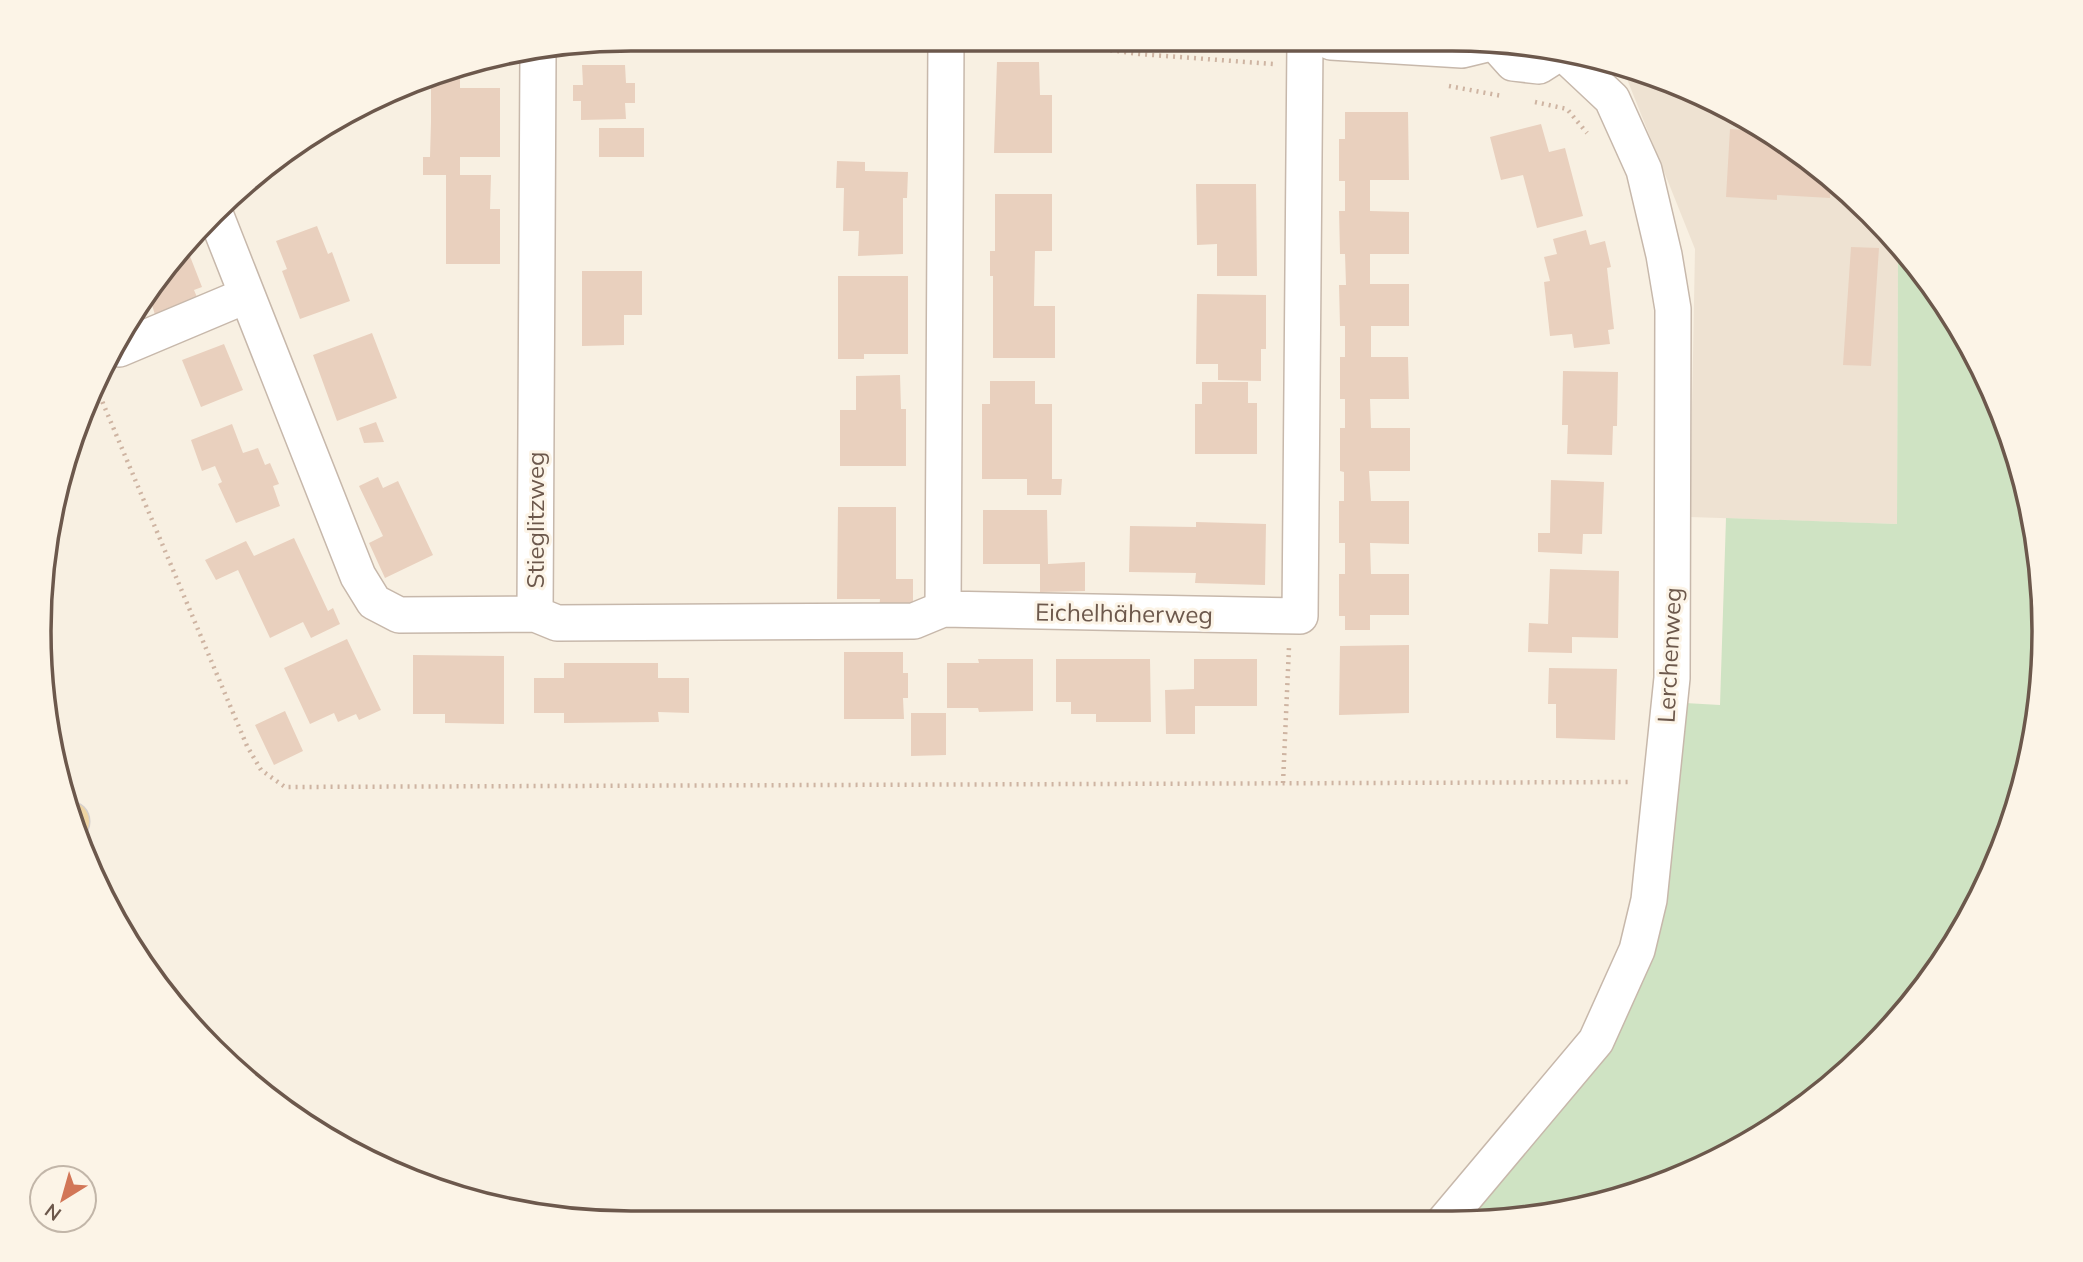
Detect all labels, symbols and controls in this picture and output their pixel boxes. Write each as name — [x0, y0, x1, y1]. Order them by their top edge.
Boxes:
street label: Stieglitzweg — [520, 452, 550, 588]
street label: Lerchenweg — [1650, 586, 1688, 724]
street label: Eichelhäherweg — [1035, 596, 1213, 630]
north arrow — [28, 1164, 98, 1234]
text: N — [40, 1199, 66, 1226]

